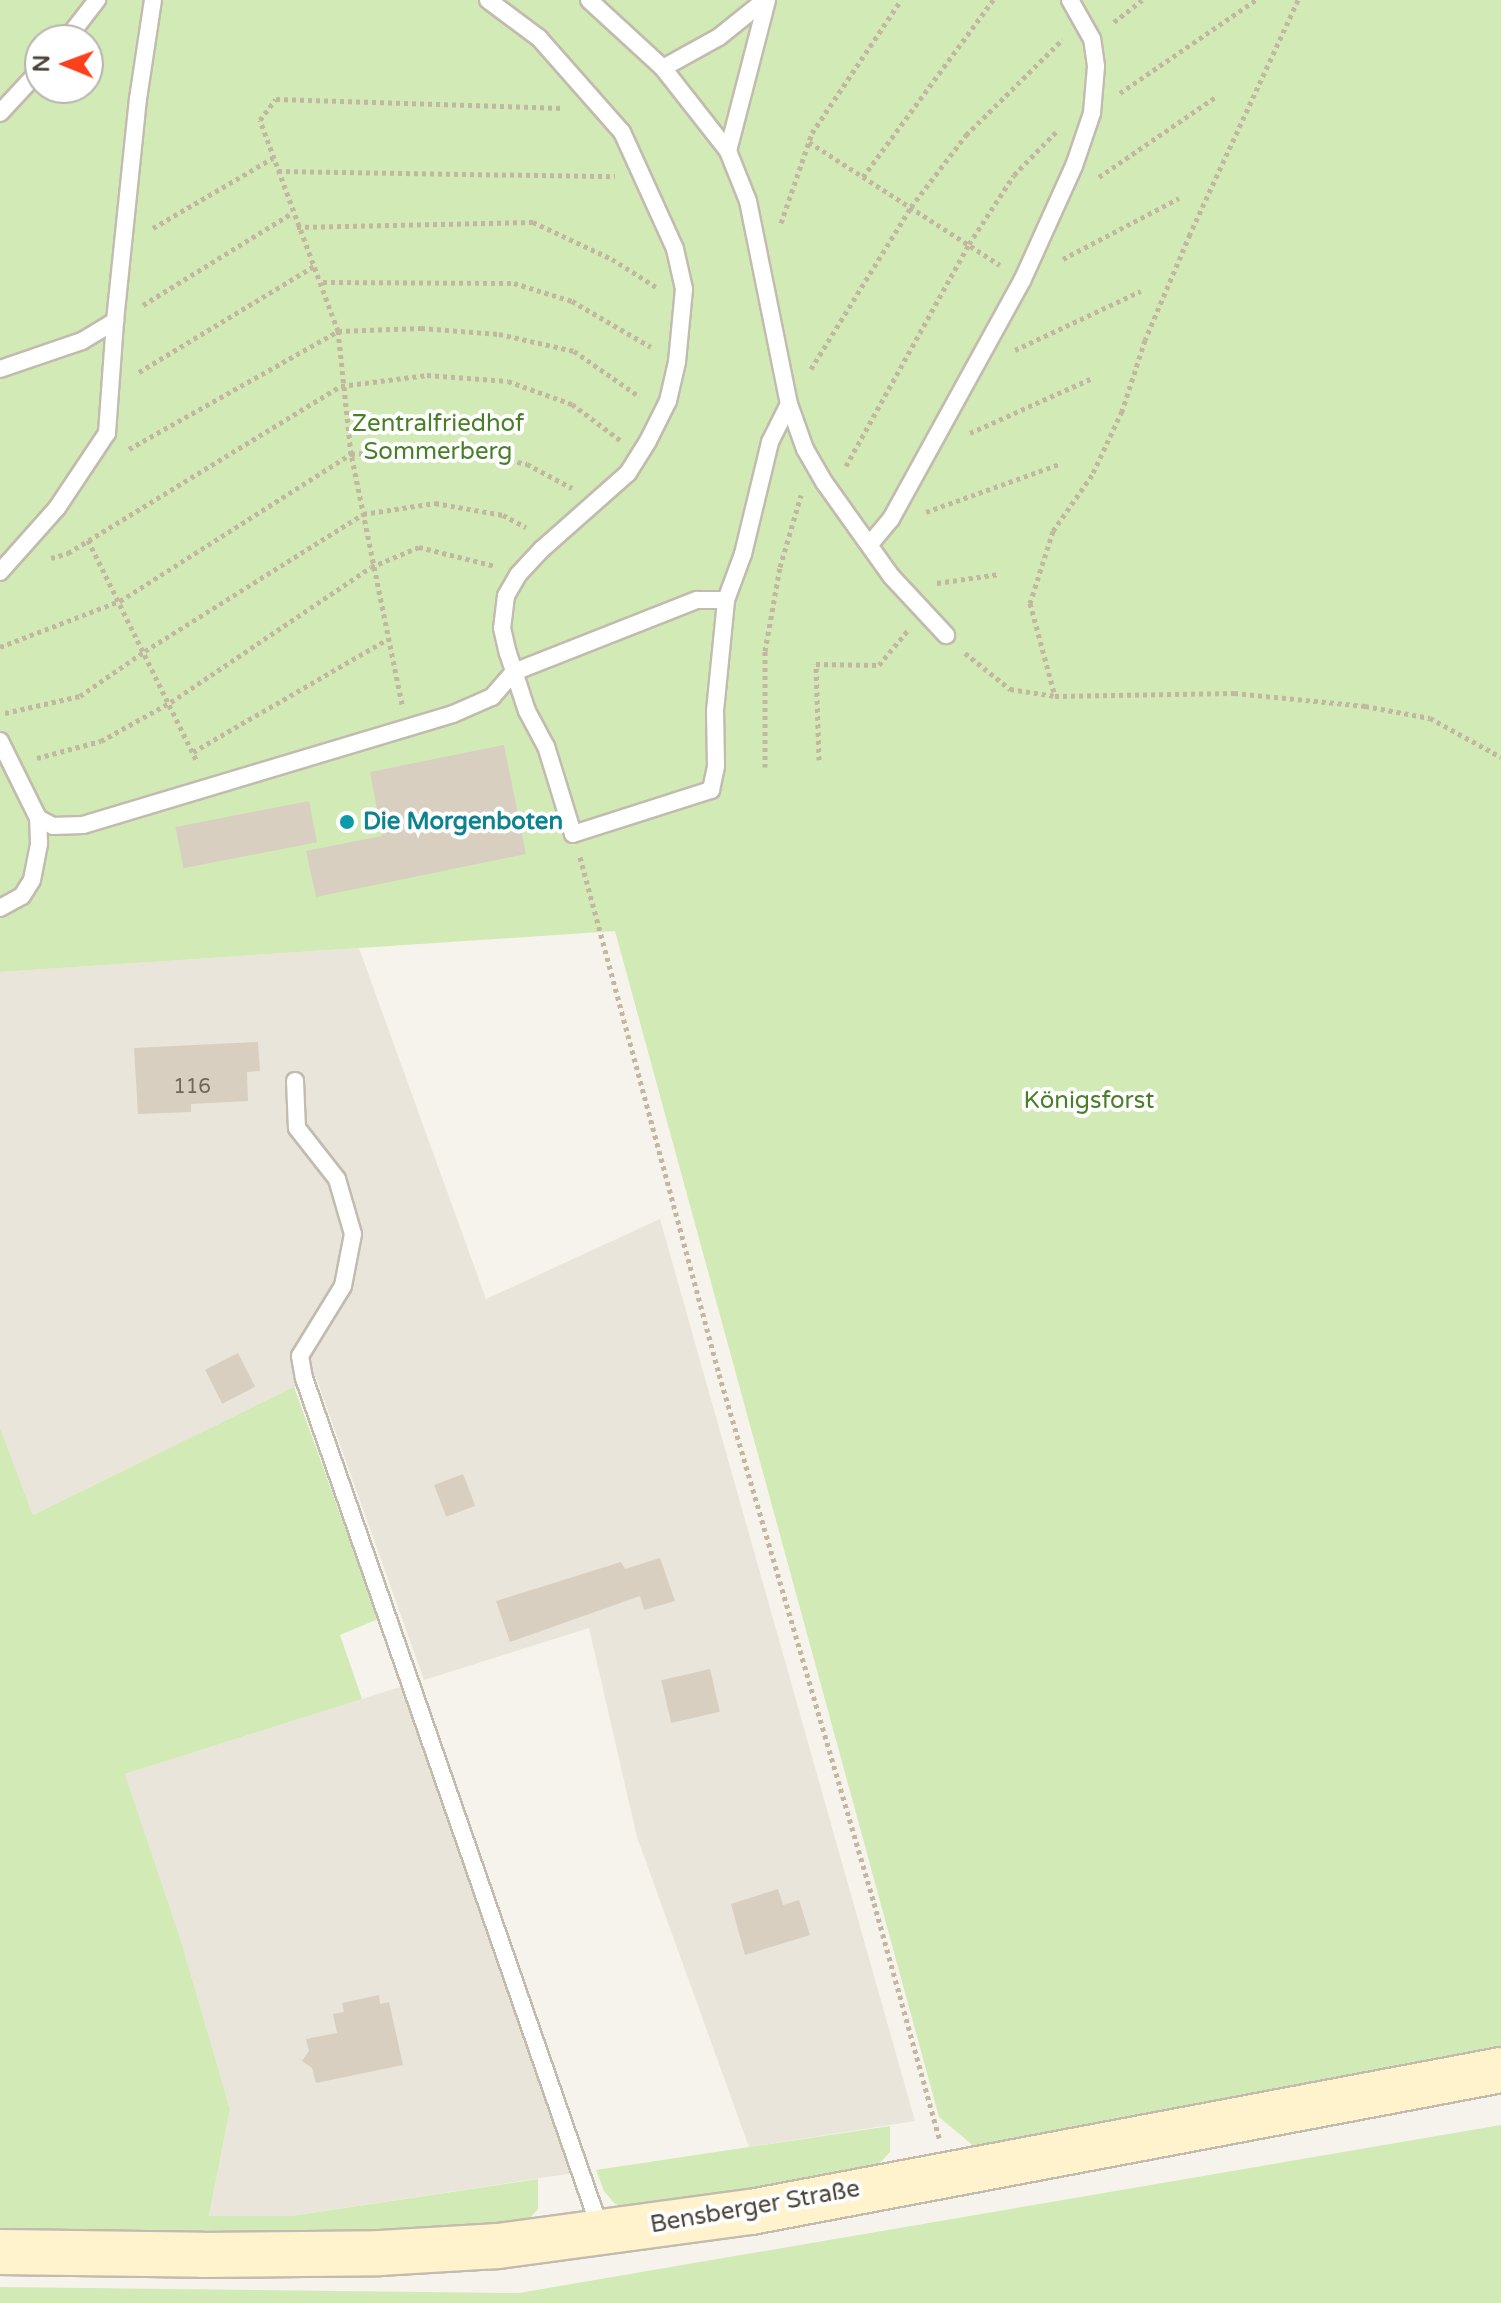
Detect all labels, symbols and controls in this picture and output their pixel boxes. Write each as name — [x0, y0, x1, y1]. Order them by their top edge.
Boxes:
north arrow — [24, 24, 104, 104]
text: N — [29, 55, 55, 73]
park label: Zentralfriedhof Sommerberg — [352, 410, 524, 466]
place label: Die Morgenboten — [363, 808, 563, 836]
marker: Die Morgenboten — [338, 813, 356, 831]
house number: 116 — [173, 1075, 211, 1099]
park label: Königsforst — [1024, 1087, 1154, 1115]
street label: Bensberger Straße — [648, 2174, 862, 2240]

